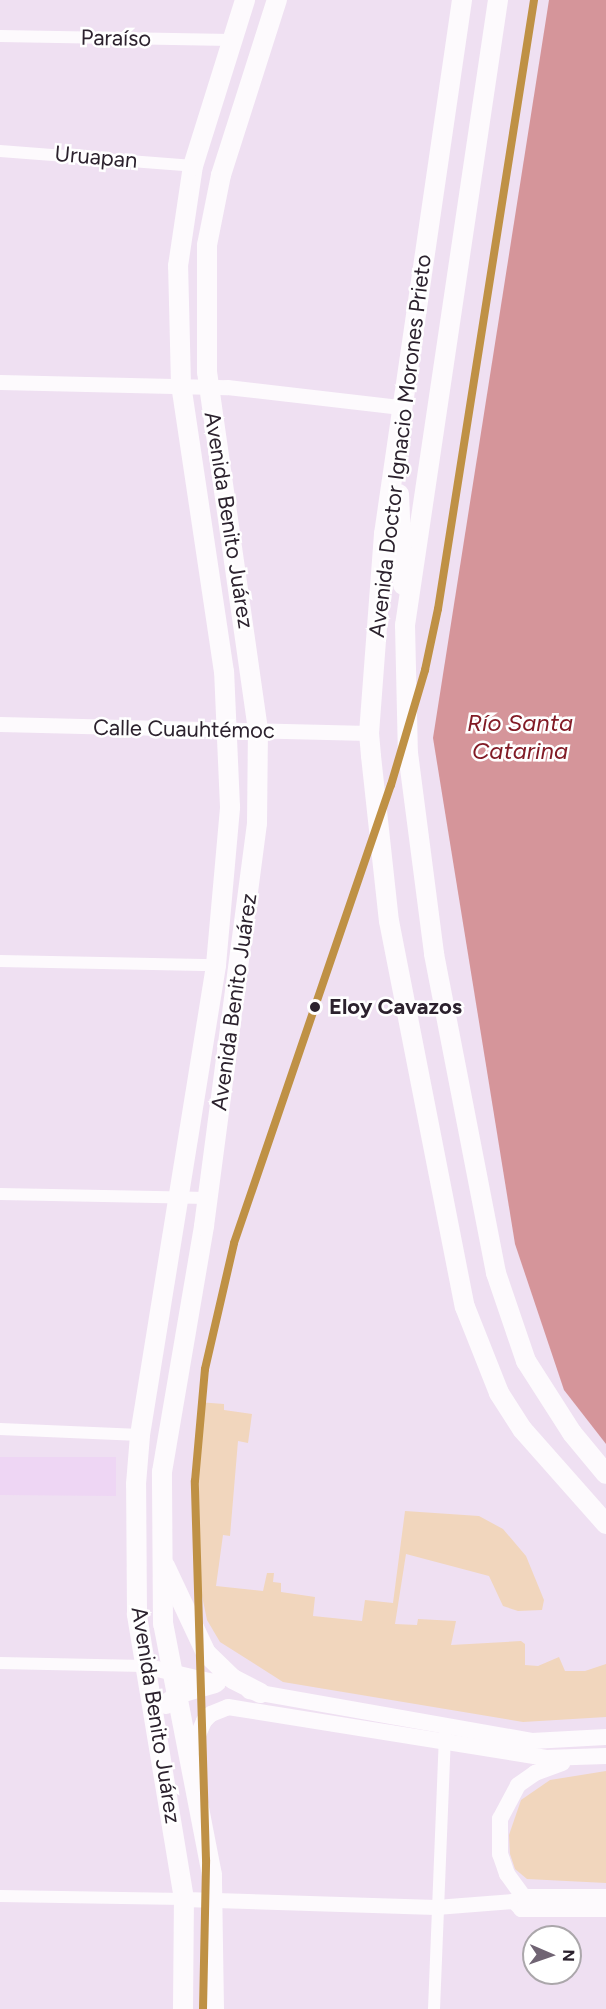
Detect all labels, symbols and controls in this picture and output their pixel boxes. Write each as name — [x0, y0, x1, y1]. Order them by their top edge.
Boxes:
street label: Paraíso — [81, 24, 151, 52]
street label: Uruapan — [54, 140, 138, 174]
street label: Avenida Doctor Ignacio Morones Prieto — [363, 253, 437, 639]
street label: Avenida Benito Juárez — [199, 410, 259, 630]
water label: Río Santa Catarina — [467, 709, 573, 765]
street label: Calle Cuauhtémoc — [93, 714, 275, 744]
street label: Avenida Benito Juárez — [206, 892, 262, 1112]
place label: Eloy Cavazos — [329, 994, 462, 1020]
marker: Eloy Cavazos — [306, 998, 324, 1016]
street label: Avenida Benito Juárez — [126, 1605, 186, 1825]
north arrow — [522, 1925, 582, 1985]
text: N — [559, 1949, 578, 1962]

